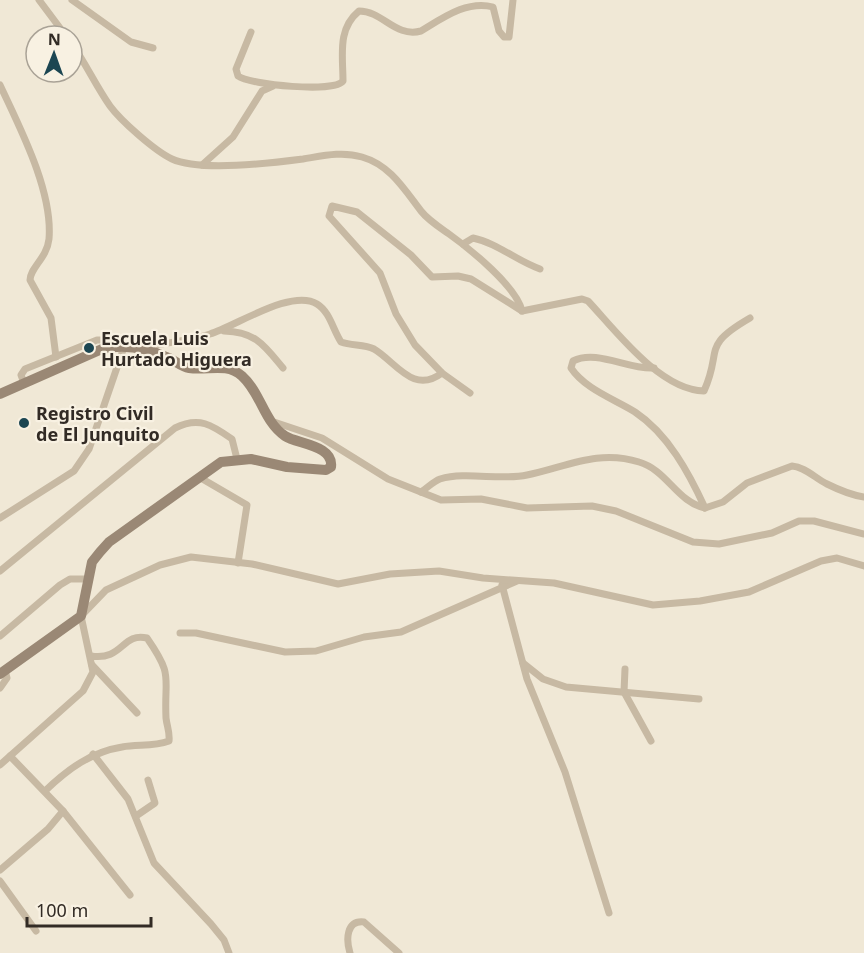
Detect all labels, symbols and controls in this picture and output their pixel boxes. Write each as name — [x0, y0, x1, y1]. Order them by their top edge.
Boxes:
north arrow — [24, 24, 84, 84]
text: N — [48, 28, 61, 50]
place label: Escuela Luis Hurtado Higuera — [101, 326, 252, 371]
marker: Escuela Luis Hurtado Higuera — [82, 341, 96, 355]
place label: Registro Civil de El Junquito — [36, 401, 160, 446]
marker: Registro Civil de El Junquito — [17, 416, 31, 430]
scale bar — [27, 890, 152, 928]
text: 100 m — [36, 898, 88, 922]

